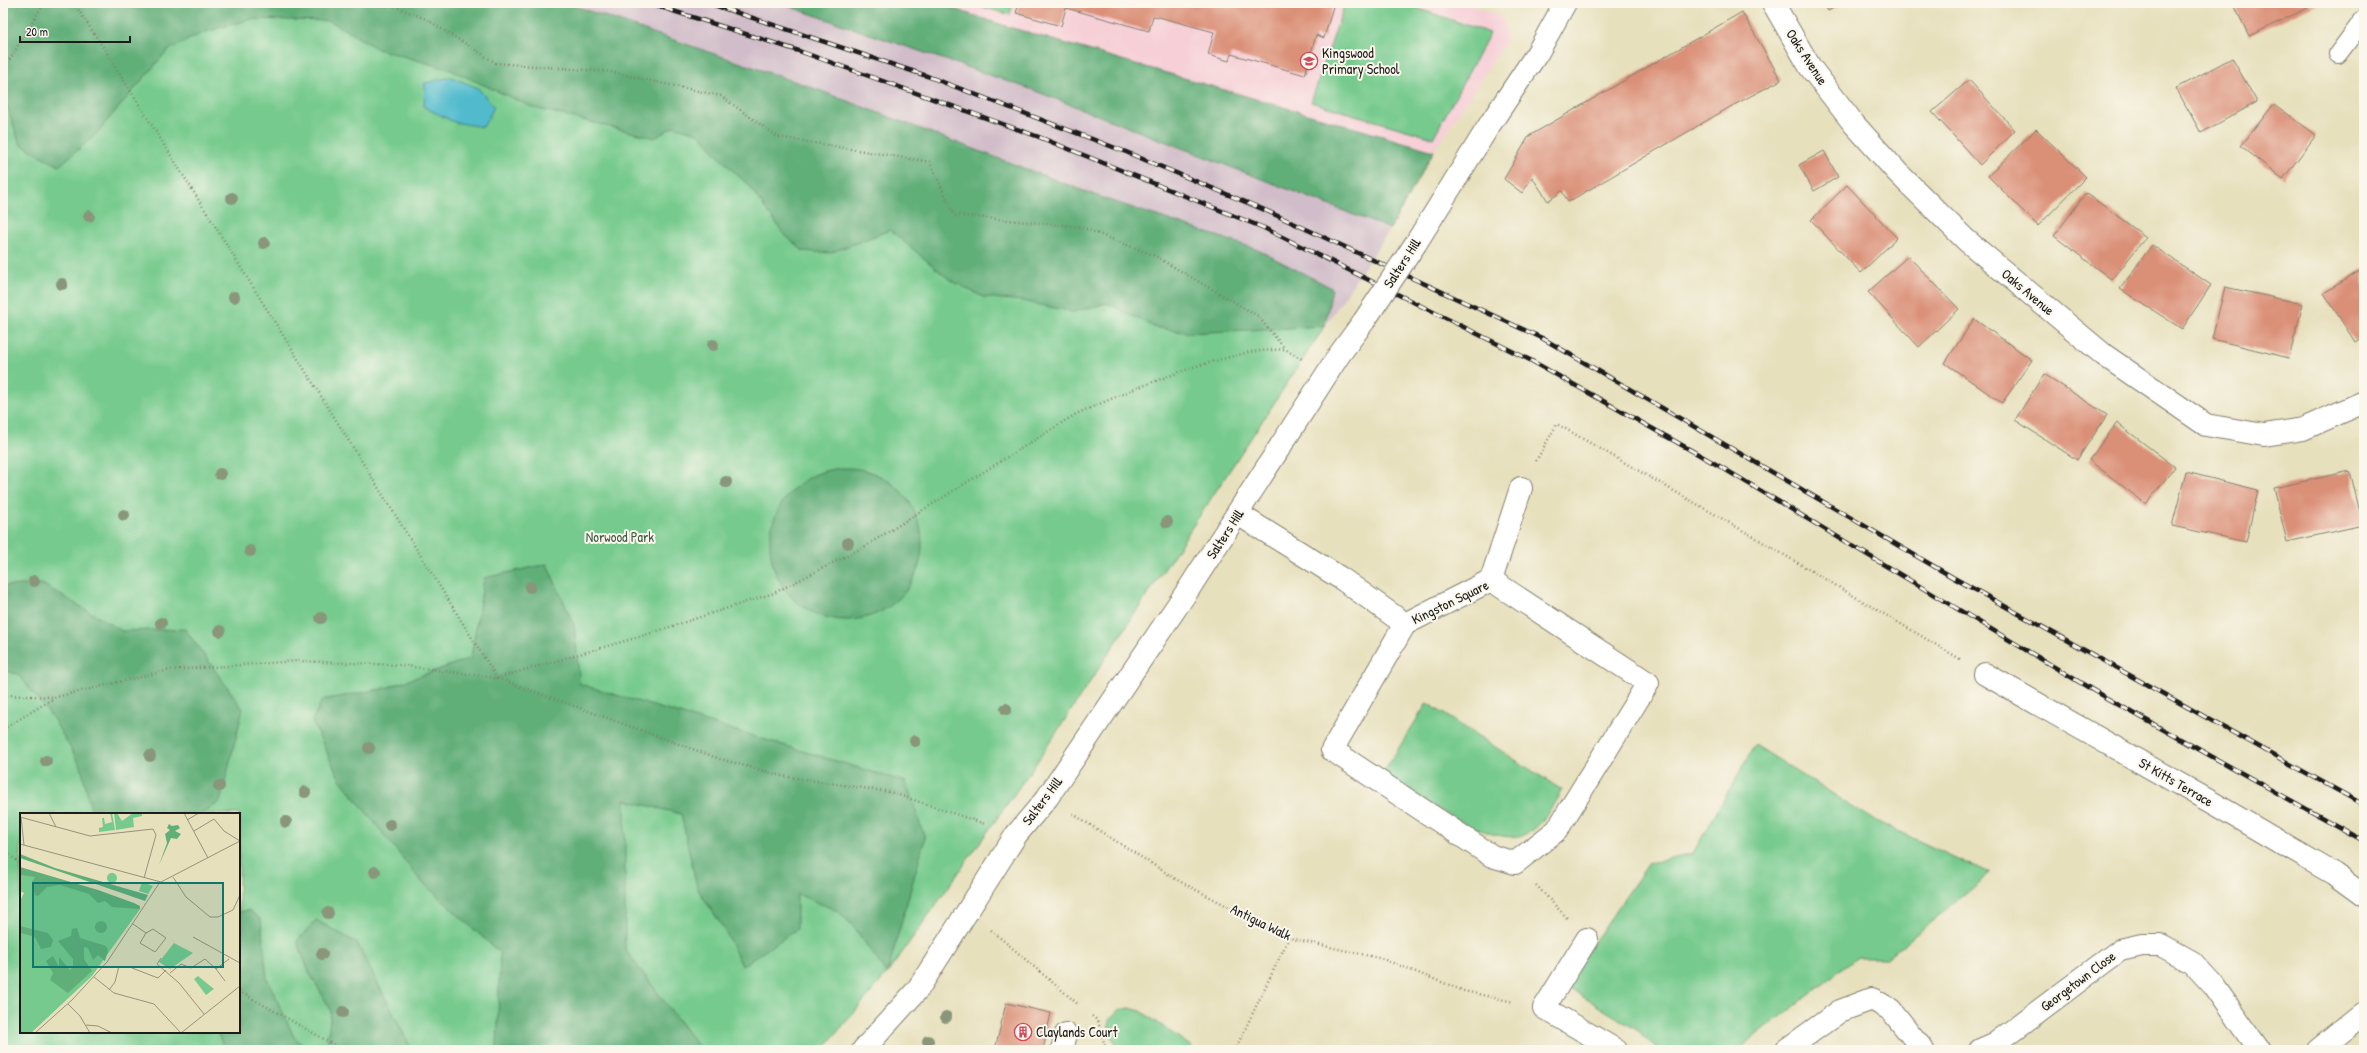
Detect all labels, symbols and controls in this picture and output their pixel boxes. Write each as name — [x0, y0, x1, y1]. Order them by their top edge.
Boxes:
scale bar — [20, 18, 130, 44]
text: 20 m — [26, 23, 48, 40]
street label: Oaks Avenue — [1782, 25, 1833, 89]
place label: Kingswood Primary School — [1322, 43, 1400, 79]
school or university icon: Kingswood Primary School — [1299, 51, 1319, 71]
street label: Salters Hill — [1378, 233, 1425, 291]
street label: Oaks Avenue — [1998, 264, 2059, 319]
street label: Salters Hill — [1201, 504, 1248, 562]
park label: Norwood Park — [586, 527, 654, 546]
street label: Kingston Square — [1408, 575, 1492, 629]
street label: St Kitts Terrace — [2136, 753, 2217, 811]
street label: Salters Hill — [1017, 772, 1067, 829]
inset map — [20, 813, 240, 1033]
street label: Antigua Walk — [1227, 899, 1295, 945]
street label: Georgetown Close — [2036, 946, 2120, 1016]
building icon: Claylands Court — [1013, 1022, 1033, 1042]
place label: Claylands Court — [1036, 1022, 1118, 1042]

